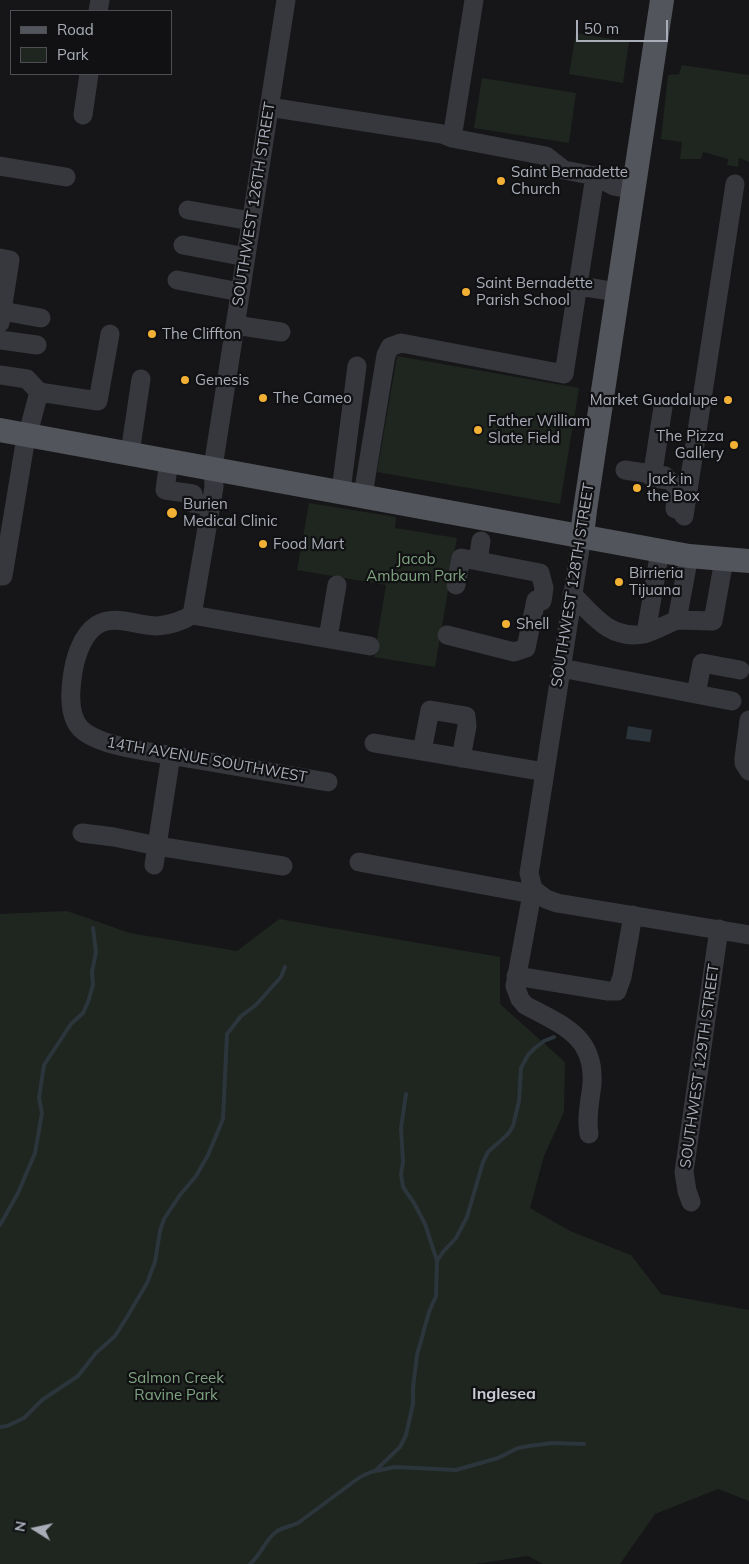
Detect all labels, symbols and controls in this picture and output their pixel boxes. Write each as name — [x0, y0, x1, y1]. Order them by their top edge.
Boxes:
legend — [10, 10, 172, 75]
scale bar — [579, 10, 672, 42]
text: 50 m — [584, 19, 619, 38]
text: Road — [57, 20, 94, 39]
text: Park — [57, 45, 89, 64]
street label: SOUTHWEST 126TH STREET — [229, 101, 279, 307]
place label: Saint Bernadette Church — [511, 163, 628, 198]
marker: Saint Bernadette Church — [495, 175, 507, 187]
place label: Saint Bernadette Parish School — [476, 274, 593, 309]
marker: Saint Bernadette Parish School — [460, 286, 472, 298]
place label: The Cliffton — [162, 325, 241, 343]
marker: The Cliffton — [146, 328, 158, 340]
place label: Genesis — [195, 371, 250, 389]
marker: Genesis — [179, 374, 191, 386]
place label: The Cameo — [273, 389, 352, 407]
place label: Market Guadalupe — [590, 391, 718, 409]
marker: The Cameo — [257, 392, 269, 404]
marker: Market Guadalupe — [722, 394, 734, 406]
place label: Father William Slate Field — [488, 412, 590, 447]
marker: Father William Slate Field — [472, 424, 484, 436]
place label: The Pizza Gallery — [656, 427, 724, 462]
marker: The Pizza Gallery — [728, 439, 740, 451]
place label: Jack in the Box — [647, 470, 700, 505]
street label: SOUTHWEST 128TH STREET — [548, 482, 598, 688]
marker: Jack in the Box — [631, 482, 643, 494]
place label: Burien Medical Clinic — [183, 495, 278, 530]
marker: Burien Medical Clinic — [165, 506, 179, 520]
place label: Food Mart — [273, 535, 344, 553]
marker: Food Mart — [257, 538, 269, 550]
park label: Jacob Ambaum Park — [366, 550, 466, 585]
place label: Birrieria Tijuana — [629, 564, 683, 599]
marker: Birrieria Tijuana — [613, 576, 625, 588]
place label: Shell — [516, 615, 549, 633]
marker: Shell — [500, 618, 512, 630]
street label: 14TH AVENUE SOUTHWEST — [106, 734, 308, 786]
street label: SOUTHWEST 129TH STREET — [677, 963, 723, 1169]
park label: Salmon Creek Ravine Park — [128, 1369, 224, 1404]
district label: Inglesea — [472, 1384, 536, 1404]
north arrow — [10, 1504, 60, 1554]
text: N — [10, 1520, 30, 1533]

